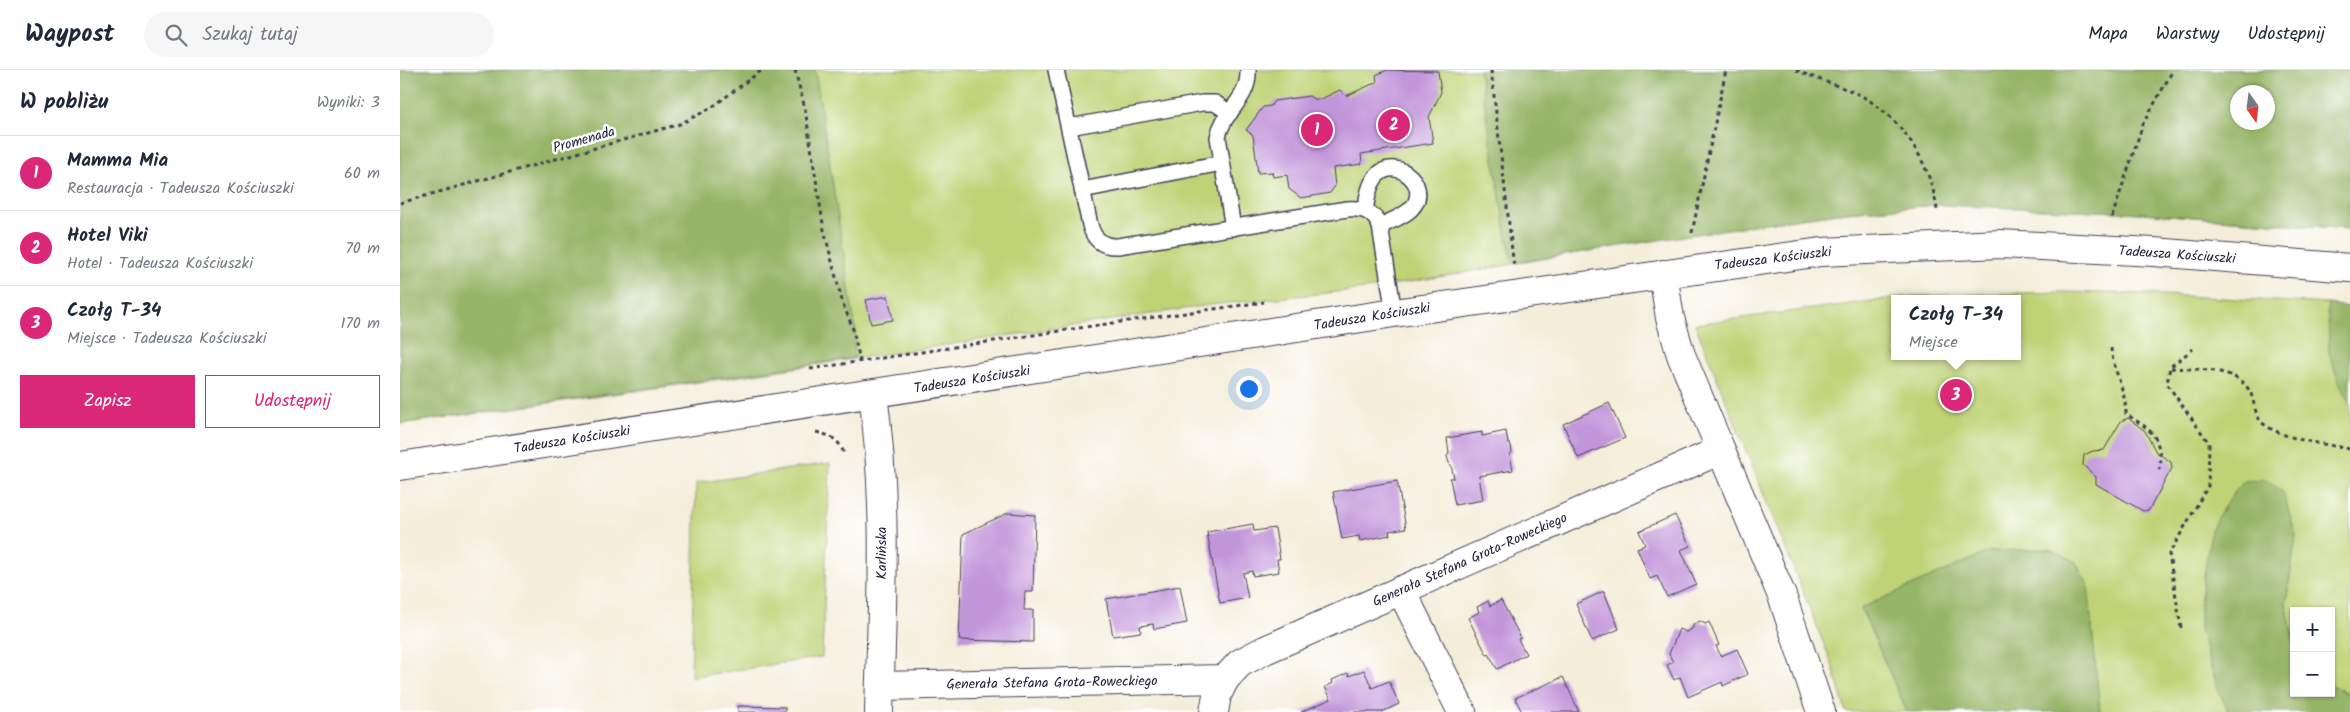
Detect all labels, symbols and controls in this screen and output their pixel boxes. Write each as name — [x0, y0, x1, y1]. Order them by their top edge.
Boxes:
search box — [144, 12, 494, 57]
text: Waypost — [25, 15, 114, 54]
text: Szukaj tutaj — [202, 20, 298, 50]
text: Mapa — [2088, 20, 2128, 49]
text: Warstwy — [2156, 20, 2220, 49]
text: Udostępnij — [2248, 20, 2325, 49]
icon: search — [162, 21, 190, 49]
north arrow — [2230, 85, 2275, 130]
text: W pobliżu — [20, 86, 108, 119]
text: Wyniki: 3 — [317, 90, 380, 115]
pin: 2 — [1378, 106, 1410, 144]
pin: 1 — [1301, 111, 1333, 149]
street label: Promenada — [550, 121, 618, 159]
text: Mamma Mia — [67, 146, 168, 176]
text: 1 — [34, 161, 38, 186]
text: 60 m — [344, 161, 380, 186]
text: Restauracja · Tadeusza Kościuszki — [67, 176, 294, 201]
text: Hotel Viki — [67, 221, 148, 251]
text: 2 — [31, 236, 41, 261]
text: 70 m — [345, 236, 380, 261]
street label: Tadeusza Kościuszki — [2118, 240, 2237, 270]
street label: Tadeusza Kościuszki — [1713, 241, 1833, 277]
text: Hotel · Tadeusza Kościuszki — [67, 251, 253, 276]
popup — [1891, 295, 2021, 360]
text: Czołg T-34 — [67, 296, 161, 326]
street label: Tadeusza Kościuszki — [1312, 297, 1432, 337]
text: Czołg T-34 — [1909, 300, 2003, 330]
text: 3 — [32, 311, 40, 336]
text: 170 m — [340, 311, 380, 336]
text: Miejsce · Tadeusza Kościuszki — [67, 326, 267, 351]
text: Miejsce — [1909, 330, 1958, 355]
street label: Tadeusza Kościuszki — [912, 360, 1032, 400]
button: Zapisz — [20, 375, 195, 428]
button: Udostępnij — [205, 375, 380, 428]
your location — [1236, 376, 1262, 402]
pin: 3 — [1940, 376, 1972, 414]
street label: Tadeusza Kościuszki — [512, 420, 632, 460]
street label: Generała Stefana Grota-Roweckiego — [1369, 507, 1571, 613]
street label: Karlińska — [871, 527, 893, 579]
map controls — [2290, 607, 2335, 697]
button: + — [2290, 607, 2335, 652]
button: − — [2290, 652, 2335, 697]
street label: Generała Stefana Grota-Roweckiego — [946, 670, 1158, 696]

